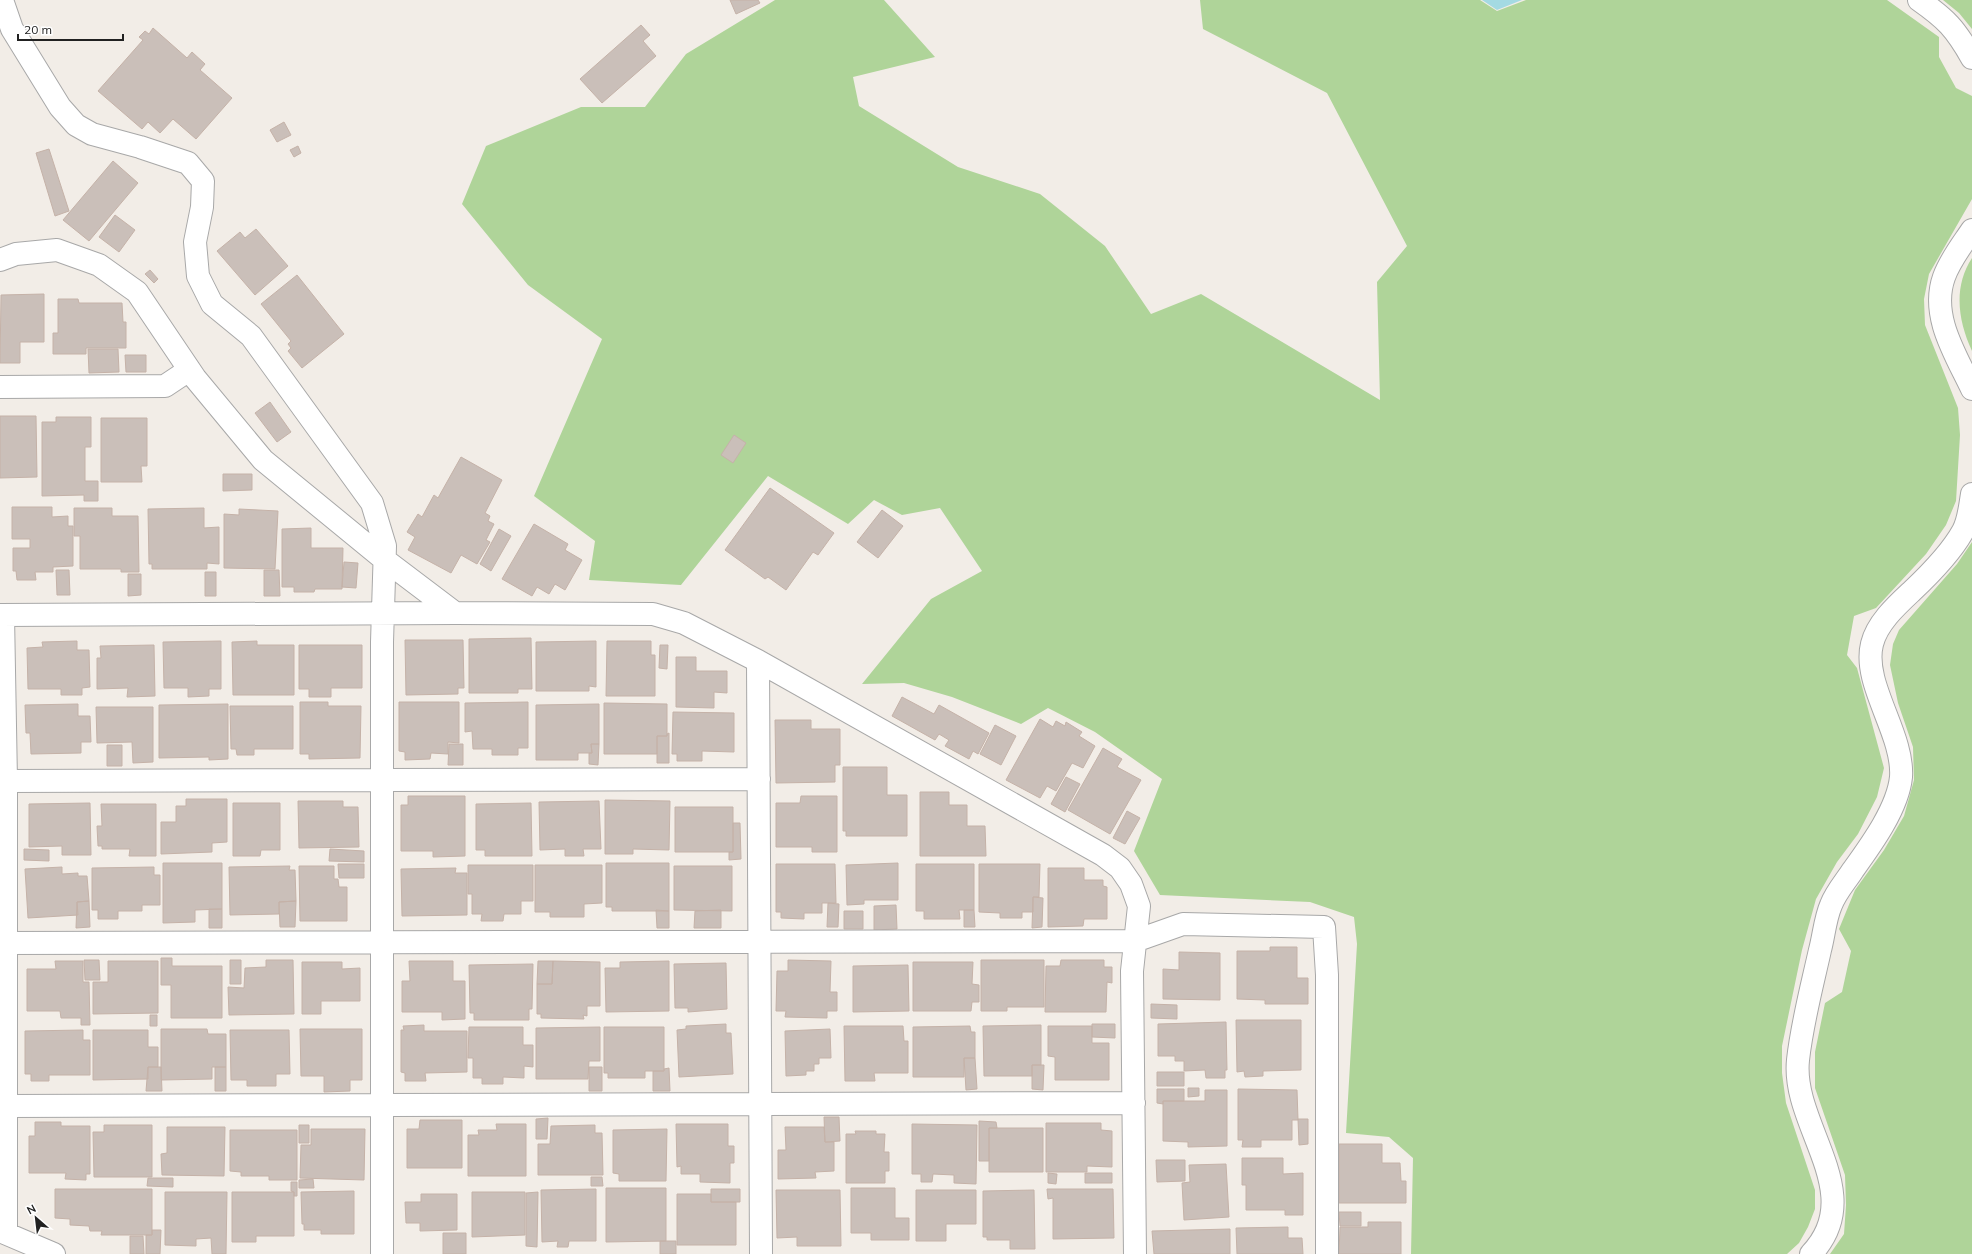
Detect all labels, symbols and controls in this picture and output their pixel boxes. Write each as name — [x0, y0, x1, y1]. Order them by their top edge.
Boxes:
scale bar — [18, 16, 123, 42]
text: 20 m — [24, 22, 52, 37]
north arrow — [16, 1198, 56, 1238]
text: N — [24, 1201, 38, 1217]

